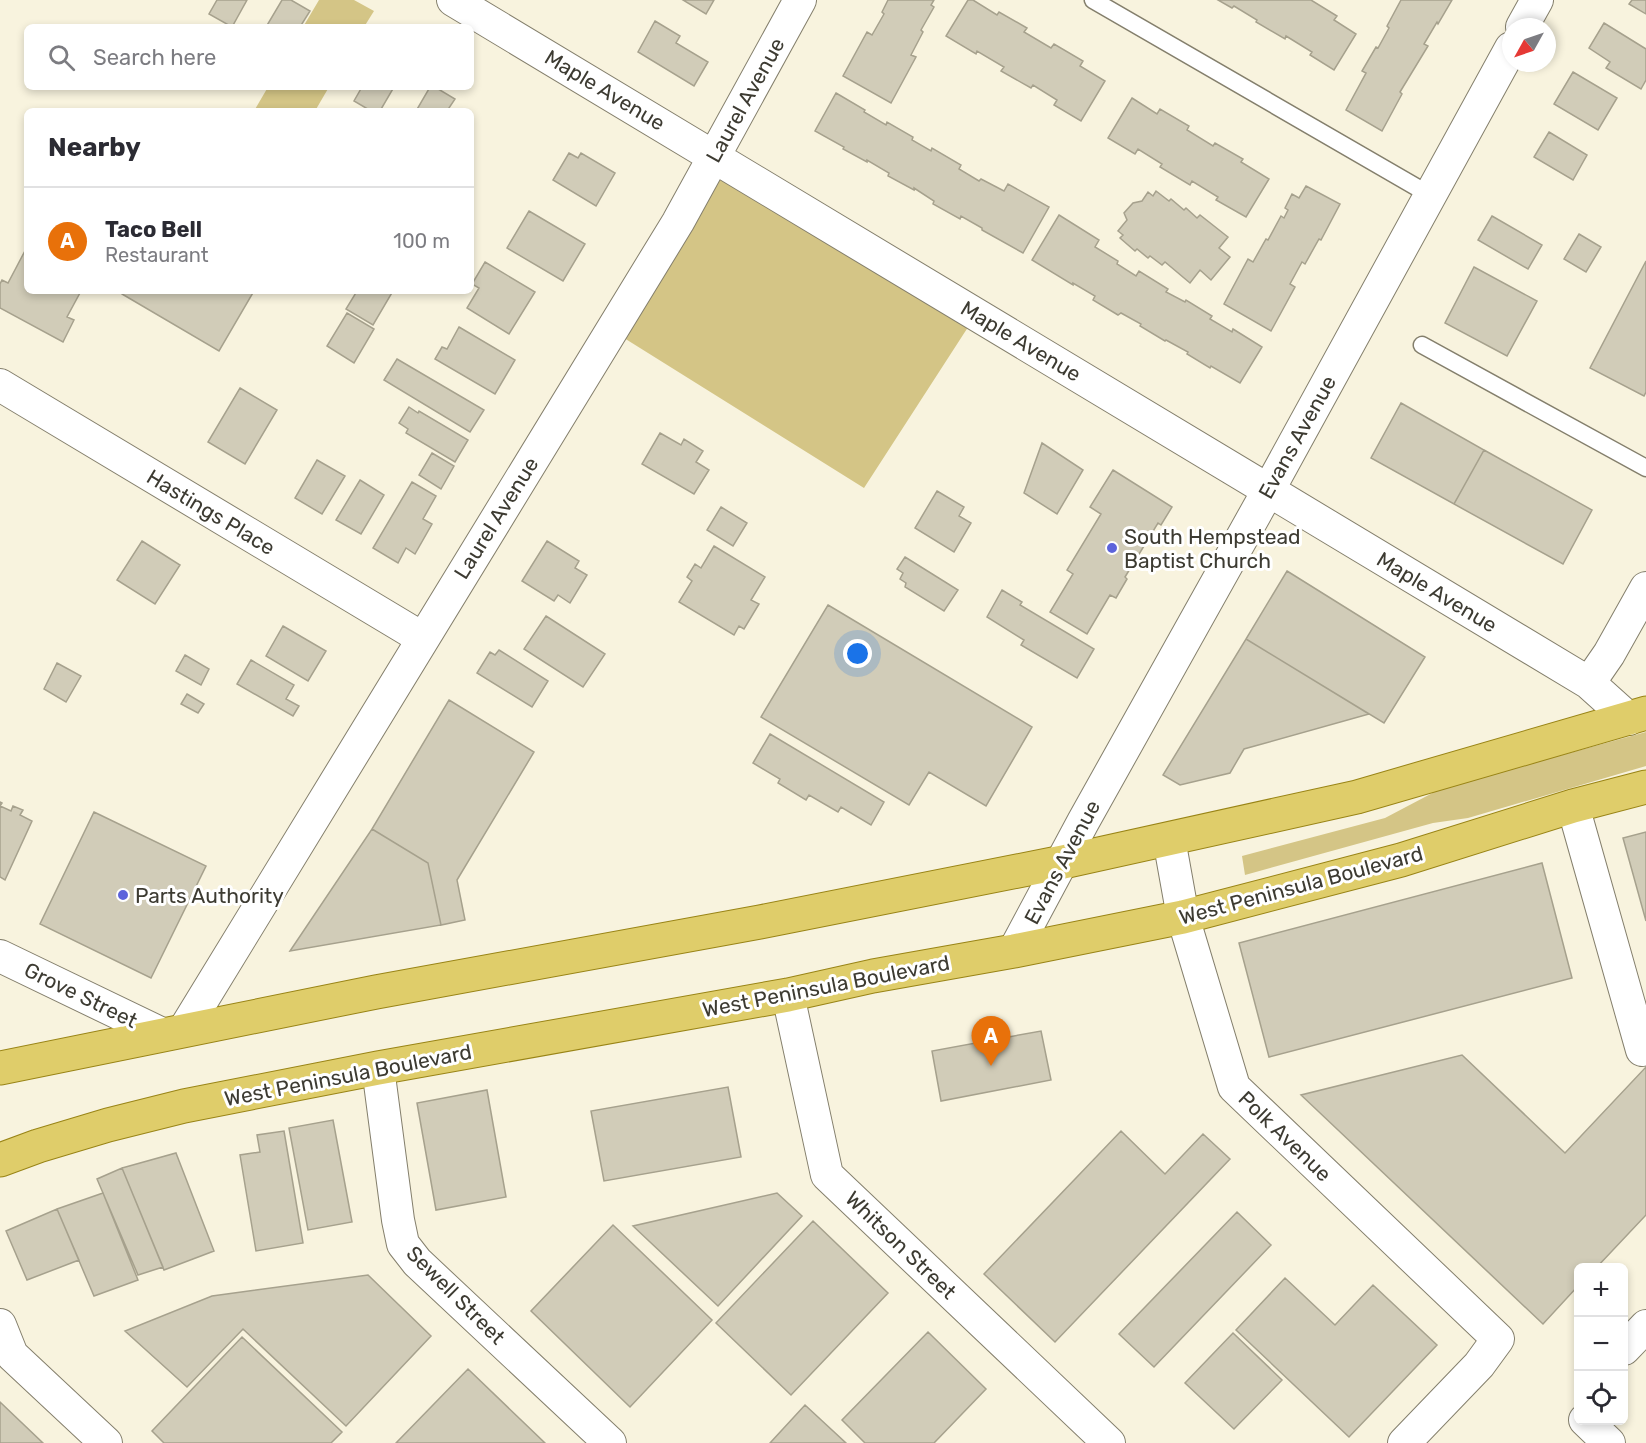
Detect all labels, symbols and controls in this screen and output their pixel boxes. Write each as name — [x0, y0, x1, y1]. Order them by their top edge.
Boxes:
north arrow — [1502, 18, 1556, 72]
search box — [24, 24, 474, 90]
street label: Laurel Avenue — [700, 33, 790, 167]
icon: search — [45, 41, 78, 74]
text: Search here — [93, 44, 216, 71]
street label: Maple Avenue — [540, 44, 670, 136]
text: Nearby — [48, 132, 141, 163]
text: Taco Bell — [105, 216, 202, 243]
text: A — [60, 229, 75, 253]
text: 100 m — [393, 229, 450, 253]
text: Restaurant — [105, 243, 209, 267]
street label: Maple Avenue — [956, 295, 1086, 387]
street label: Evans Avenue — [1253, 371, 1341, 503]
street label: Laurel Avenue — [449, 453, 543, 583]
street label: Hastings Place — [142, 464, 280, 560]
place label: South Hempstead Baptist Church — [1124, 524, 1301, 573]
marker: South Hempstead Baptist Church — [1105, 541, 1119, 555]
street label: Maple Avenue — [1372, 546, 1502, 638]
your location — [843, 639, 872, 668]
street label: Evans Avenue — [1019, 796, 1105, 928]
street label: West Peninsula Boulevard — [1176, 840, 1426, 930]
place label: Parts Authority — [135, 883, 284, 908]
marker: Parts Authority — [116, 888, 130, 902]
street label: West Peninsula Boulevard — [700, 950, 952, 1022]
street label: Grove Street — [20, 957, 142, 1033]
pin: A — [972, 1016, 1010, 1066]
street label: West Peninsula Boulevard — [222, 1039, 474, 1111]
street label: Polk Avenue — [1233, 1086, 1337, 1186]
street label: Whitson Street — [840, 1186, 962, 1304]
street label: Sewell Street — [402, 1241, 510, 1349]
map controls — [1574, 1263, 1628, 1425]
button: + — [1574, 1263, 1628, 1317]
button: − — [1574, 1317, 1628, 1371]
button: locate — [1574, 1371, 1628, 1425]

